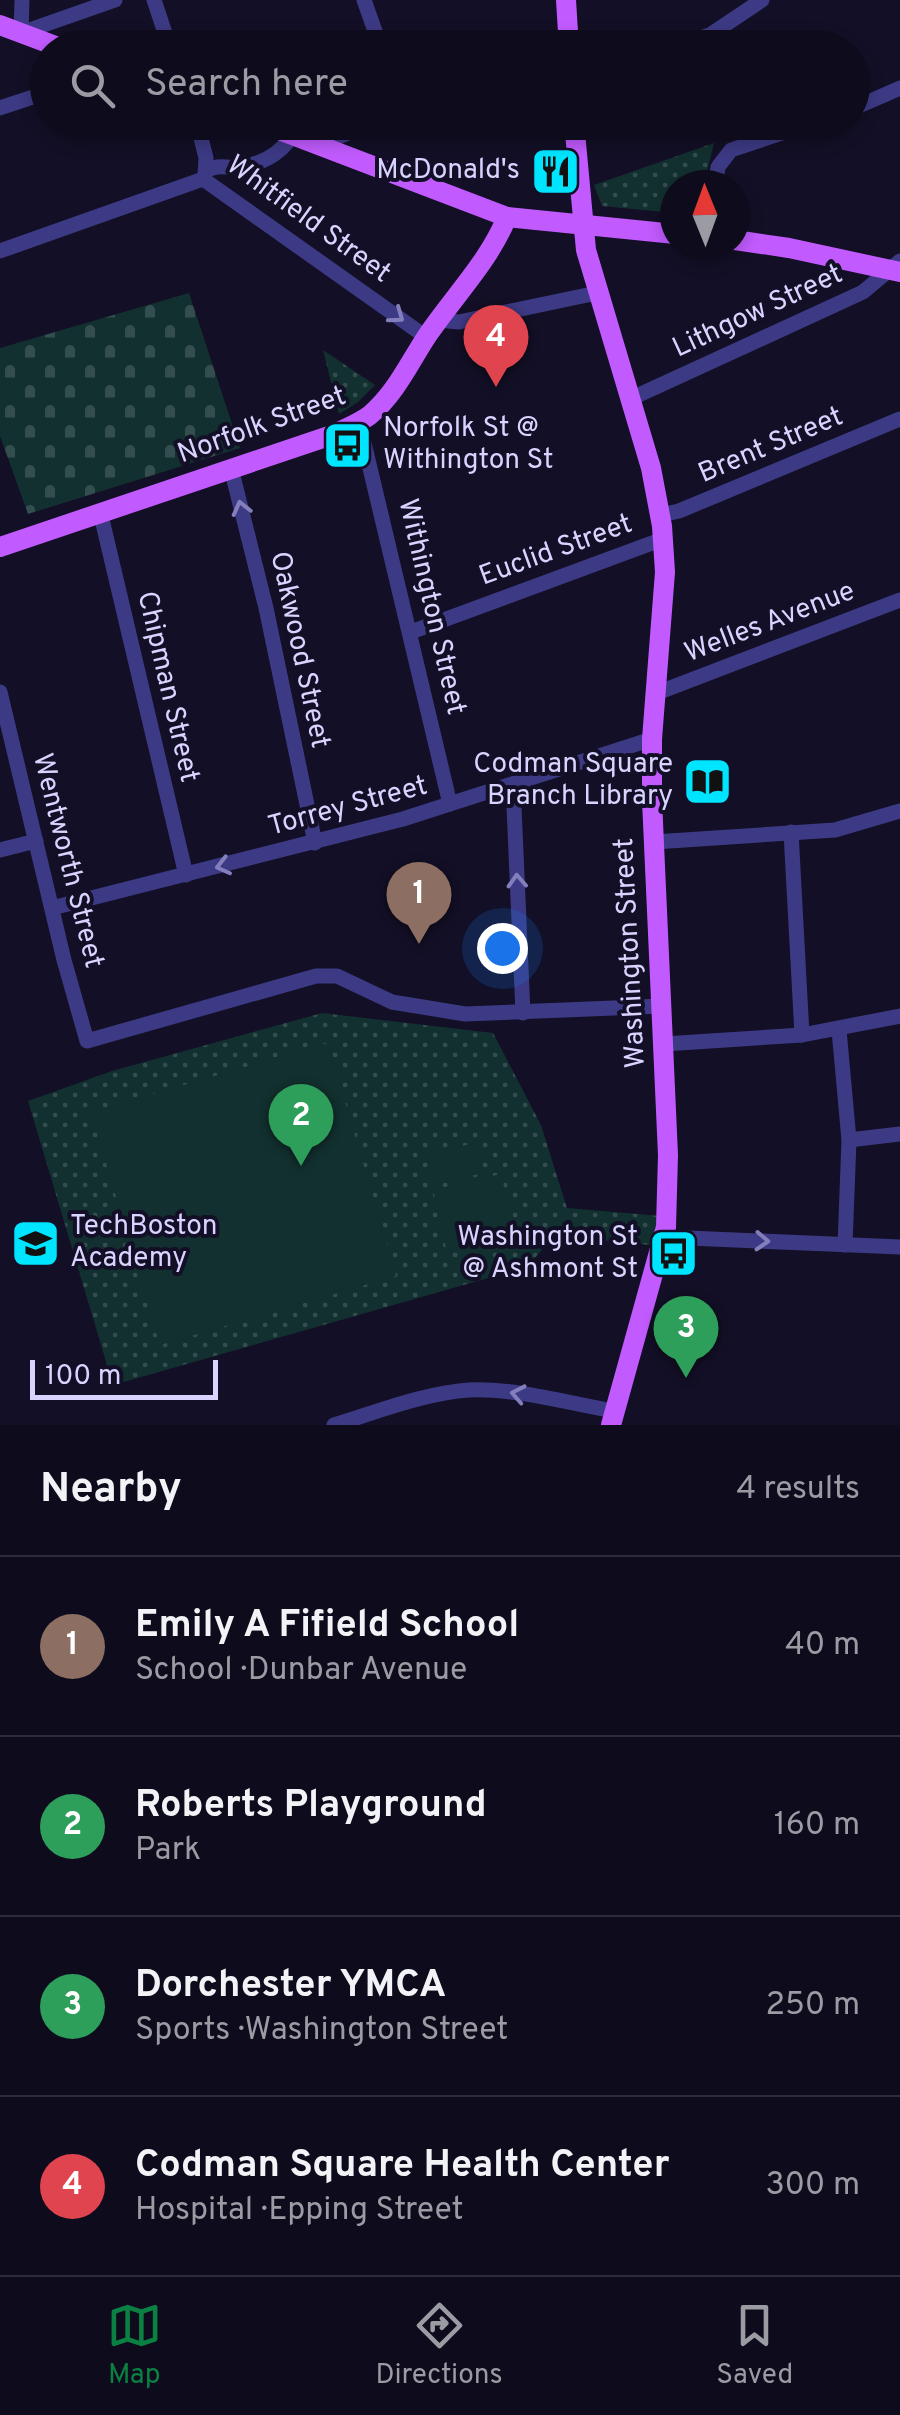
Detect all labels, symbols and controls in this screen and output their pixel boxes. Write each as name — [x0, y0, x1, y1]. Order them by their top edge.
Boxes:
search box — [30, 30, 870, 140]
icon: search — [65, 58, 120, 113]
text: Search here — [145, 61, 348, 110]
restaurant icon: McDonald's — [529, 145, 581, 197]
street label: Whitfield Street — [219, 148, 397, 292]
place label: McDonald's — [376, 153, 520, 189]
north arrow — [660, 170, 750, 260]
street label: Lithgow Street — [667, 257, 849, 367]
one-way arrow — [385, 304, 404, 322]
pin: 4 — [464, 304, 528, 387]
street label: Norfolk Street — [173, 379, 351, 473]
street label: Brent Street — [693, 399, 849, 493]
place label: Norfolk St @ Withington St — [383, 411, 554, 479]
bus stop icon: Norfolk St @ Withington St — [322, 419, 374, 471]
street label: Withington Street — [389, 495, 473, 719]
one-way arrow — [232, 500, 253, 517]
street label: Euclid Street — [475, 507, 637, 595]
street label: Oakwood Street — [261, 548, 337, 752]
street label: Welles Avenue — [680, 574, 860, 672]
street label: Chipman Street — [128, 588, 206, 786]
place label: Codman Square Branch Library — [473, 747, 673, 815]
street label: Wentworth Street — [23, 750, 111, 972]
library icon: Codman Square Branch Library — [682, 755, 734, 807]
street label: Torrey Street — [265, 768, 431, 846]
street label: Washington Street — [607, 837, 655, 1069]
one-way arrow — [215, 854, 233, 875]
pin: 1 — [386, 862, 452, 944]
one-way arrow — [507, 872, 528, 888]
your location — [477, 923, 528, 974]
pin: 2 — [268, 1084, 334, 1166]
place label: TechBoston Academy — [70, 1209, 218, 1277]
school or university icon: TechBoston Academy — [9, 1217, 61, 1269]
place label: Washington St @ Ashmont St — [457, 1220, 638, 1288]
bus stop icon: Washington St @ Ashmont St — [647, 1228, 699, 1280]
one-way arrow — [755, 1231, 771, 1252]
pin: 3 — [654, 1296, 718, 1378]
scale bar — [30, 1355, 218, 1400]
text: 100 m — [45, 1359, 121, 1395]
one-way arrow — [510, 1385, 527, 1406]
text: Nearby — [40, 1464, 182, 1517]
text: 4 results — [736, 1470, 860, 1510]
text: Emily A Fifield School — [135, 1602, 519, 1651]
text: 1 — [66, 1626, 79, 1666]
text: 40 m — [785, 1626, 860, 1666]
text: School · Dunbar Avenue — [135, 1651, 467, 1691]
text: Roberts Playground — [135, 1782, 487, 1831]
text: 2 — [63, 1806, 82, 1846]
text: 160 m — [774, 1806, 860, 1846]
text: Park — [135, 1831, 201, 1871]
text: Dorchester YMCA — [135, 1962, 446, 2011]
text: 3 — [63, 1986, 82, 2026]
text: 250 m — [765, 1986, 860, 2026]
text: Sports · Washington Street — [135, 2011, 508, 2051]
text: Codman Square Health Center — [135, 2142, 670, 2191]
text: 4 — [62, 2166, 83, 2206]
text: 300 m — [766, 2166, 860, 2206]
text: Hospital · Epping Street — [135, 2191, 464, 2231]
tab: Map — [107, 2298, 162, 2394]
tab: Directions — [375, 2298, 503, 2394]
tab: Saved — [716, 2298, 793, 2394]

